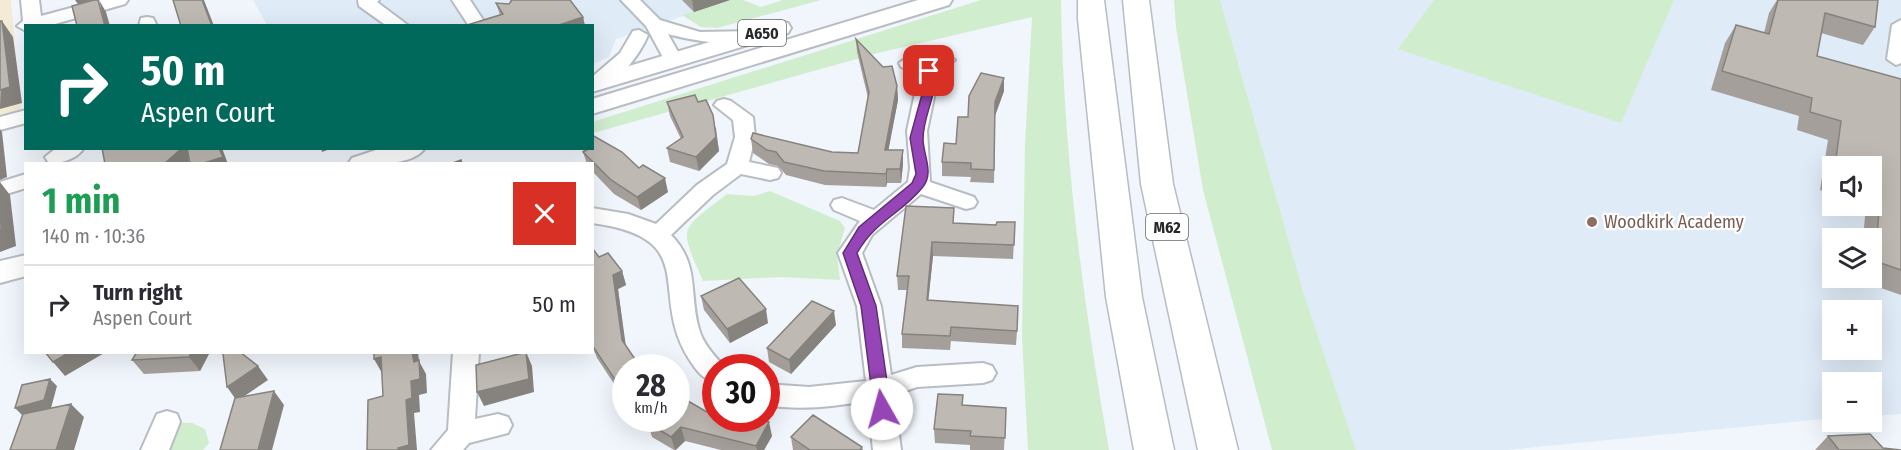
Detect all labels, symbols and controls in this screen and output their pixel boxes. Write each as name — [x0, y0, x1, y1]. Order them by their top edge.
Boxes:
road number: A650 — [738, 20, 786, 46]
pin — [903, 45, 954, 96]
text: 50 m — [141, 46, 225, 96]
icon: right — [42, 48, 120, 126]
icon: arrive — [912, 54, 945, 87]
text: Aspen Court — [141, 97, 275, 129]
map controls — [1822, 156, 1882, 432]
button: sound — [1822, 156, 1882, 216]
text: 1 min — [42, 179, 120, 223]
button: close — [513, 182, 576, 245]
place label: Woodkirk Academy — [1604, 211, 1744, 233]
road number: M62 — [1146, 214, 1188, 240]
marker: Woodkirk Academy — [1585, 215, 1599, 229]
text: 140 m · 10:36 — [42, 224, 145, 248]
button: layers — [1822, 228, 1882, 288]
text: Turn right — [93, 279, 182, 306]
icon: right — [42, 288, 75, 321]
text: 50 m — [532, 291, 576, 318]
button: + — [1822, 300, 1882, 360]
text: Aspen Court — [93, 306, 192, 330]
speed limit sign: 30 — [702, 354, 780, 432]
text: 28 — [636, 368, 666, 404]
button: − — [1822, 372, 1882, 432]
position arrow — [850, 377, 914, 441]
text: km/h — [634, 399, 668, 417]

